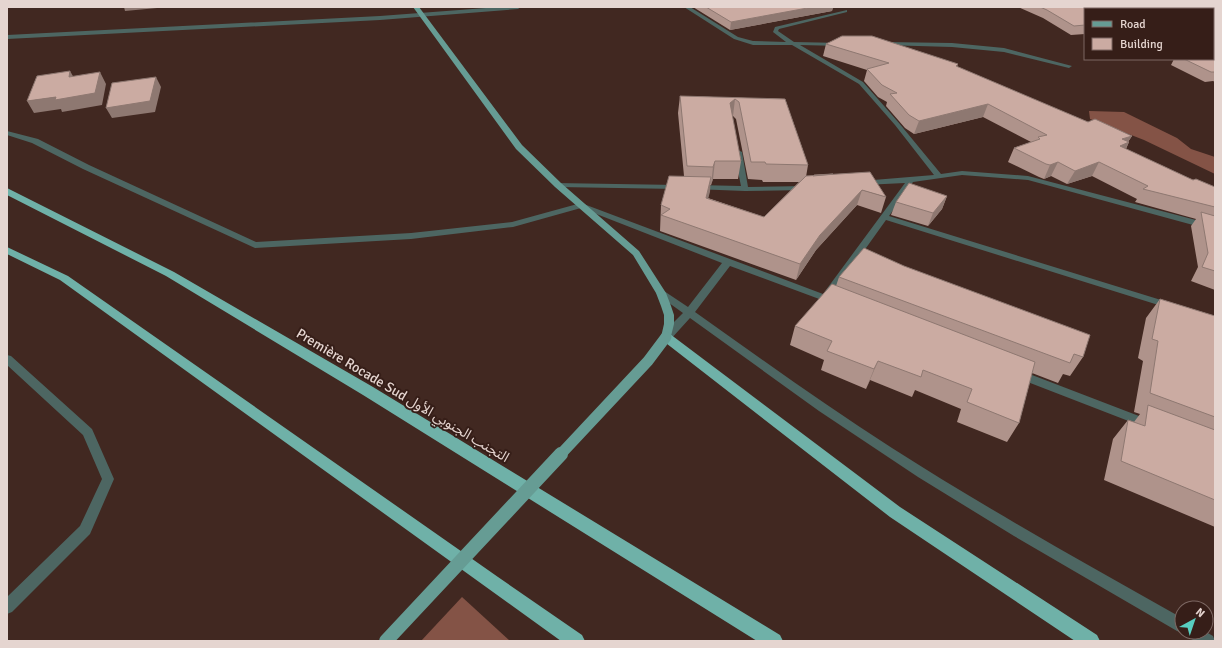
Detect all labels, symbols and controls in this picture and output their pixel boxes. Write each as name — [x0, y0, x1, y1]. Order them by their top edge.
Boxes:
legend — [1084, 8, 1214, 60]
text: Road — [1120, 17, 1146, 32]
text: Building — [1120, 37, 1163, 52]
street label: Première Rocade Sud التجنب الجنوبي الأول — [292, 325, 512, 468]
north arrow — [1174, 600, 1214, 640]
text: N — [1193, 605, 1207, 620]

